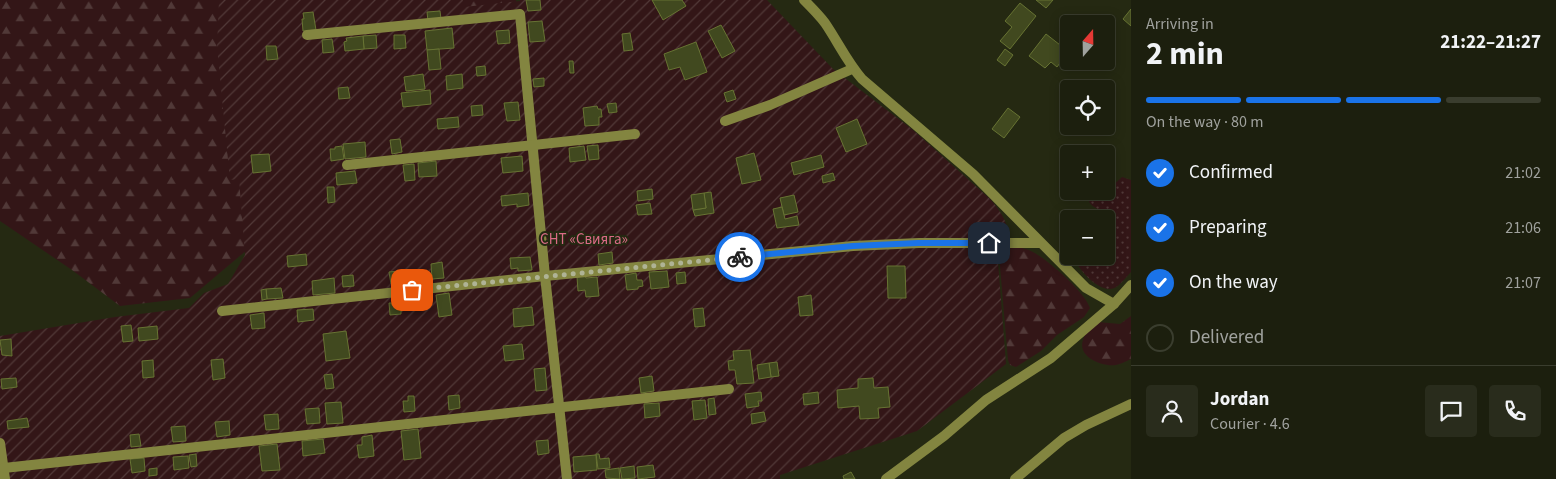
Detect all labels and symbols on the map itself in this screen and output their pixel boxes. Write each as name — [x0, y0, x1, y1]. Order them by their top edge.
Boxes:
north arrow — [1060, 15, 1115, 70]
pin — [968, 222, 1010, 264]
park label: СНТ «Свияга» — [540, 229, 628, 250]
courier — [715, 232, 765, 282]
pin — [391, 269, 433, 311]

